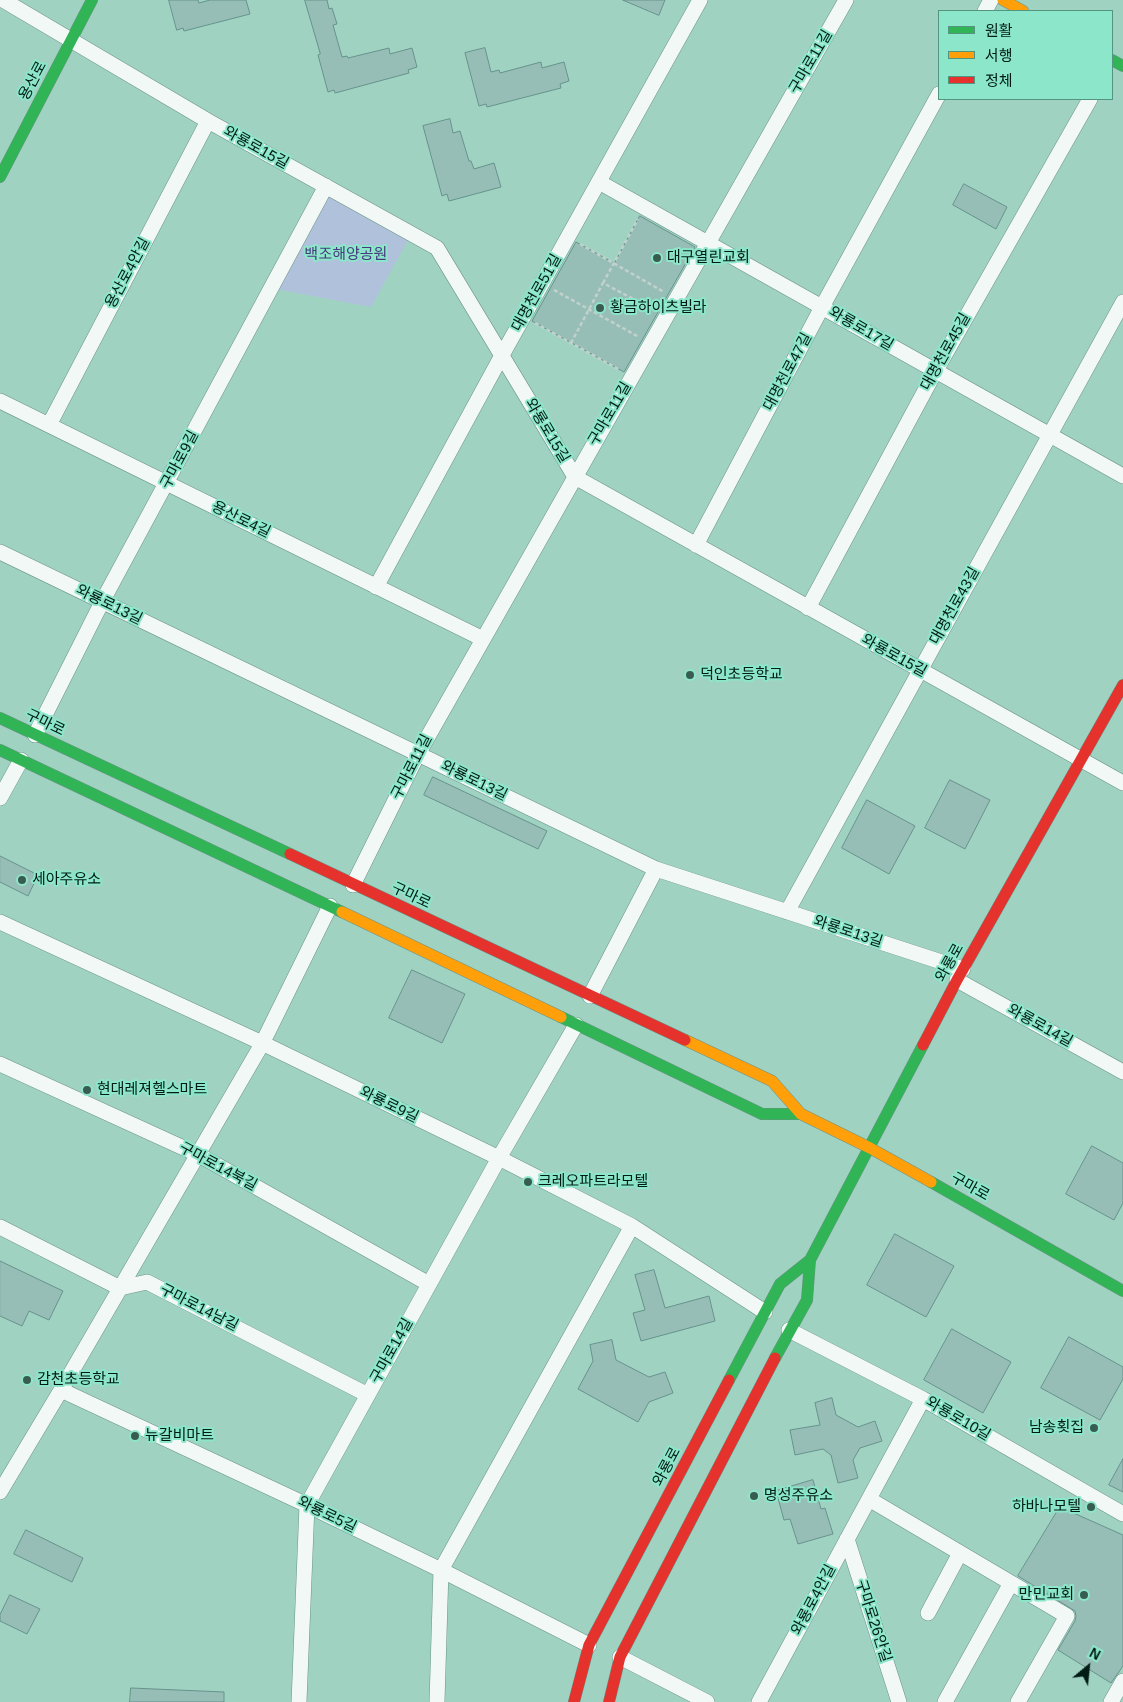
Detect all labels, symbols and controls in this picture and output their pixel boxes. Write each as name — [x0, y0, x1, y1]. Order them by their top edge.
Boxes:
legend — [938, 10, 1113, 100]
text: 원활 — [985, 22, 1013, 39]
street label: 구마로11길 — [786, 27, 836, 97]
text: 서행 — [985, 47, 1013, 64]
street label: 용산로 — [15, 58, 51, 104]
text: 정체 — [985, 72, 1013, 89]
street label: 와룡로15길 — [220, 123, 292, 173]
street label: 용산로4안길 — [102, 235, 154, 311]
park label: 백조해양공원 — [305, 246, 387, 264]
place label: 대구열린교회 — [667, 249, 750, 267]
street label: 대명천로51길 — [508, 251, 566, 335]
marker: 대구열린교회 — [651, 252, 663, 264]
place label: 황금하이츠빌라 — [610, 299, 707, 317]
marker: 황금하이츠빌라 — [594, 302, 606, 314]
street label: 와룡로17길 — [825, 303, 897, 355]
street label: 대명천로45길 — [917, 310, 975, 394]
street label: 대명천로47길 — [760, 330, 816, 414]
street label: 구마로11길 — [585, 379, 635, 449]
street label: 와룡로15길 — [521, 396, 573, 466]
street label: 구마로9길 — [157, 428, 203, 492]
street label: 용산로4길 — [208, 498, 274, 542]
street label: 대명천로43길 — [926, 564, 984, 648]
street label: 와룡로13길 — [73, 581, 145, 629]
street label: 와룡로15길 — [858, 631, 930, 681]
place label: 덕인초등학교 — [700, 666, 783, 684]
marker: 덕인초등학교 — [684, 669, 696, 681]
street label: 구마로 — [22, 706, 68, 740]
street label: 구마로11길 — [388, 731, 436, 803]
street label: 와룡로13길 — [438, 757, 510, 805]
place label: 세아주유소 — [32, 871, 101, 889]
marker: 세아주유소 — [16, 874, 28, 886]
street label: 구마로 — [388, 879, 434, 913]
street label: 와룡로13길 — [811, 912, 885, 952]
street label: 와룡로 — [932, 941, 968, 985]
street label: 와룡로14길 — [1004, 1001, 1076, 1051]
place label: 현대레져헬스마트 — [97, 1081, 207, 1099]
street label: 와룡로9길 — [356, 1083, 422, 1127]
marker: 현대레져헬스마트 — [81, 1084, 93, 1096]
street label: 구마로14북길 — [176, 1139, 260, 1195]
street label: 구마로 — [948, 1169, 992, 1205]
place label: 크레오파트라모텔 — [538, 1173, 648, 1191]
marker: 크레오파트라모텔 — [522, 1176, 534, 1188]
street label: 구마로14남길 — [157, 1281, 241, 1335]
street label: 구마로14길 — [367, 1315, 417, 1387]
place label: 감천초등학교 — [37, 1371, 120, 1389]
marker: 감천초등학교 — [21, 1374, 33, 1386]
street label: 와룡로10길 — [922, 1393, 994, 1445]
place label: 남송횟집 — [1029, 1419, 1084, 1437]
marker: 남송횟집 — [1088, 1422, 1100, 1434]
place label: 뉴갈비마트 — [145, 1427, 214, 1445]
marker: 뉴갈비마트 — [129, 1430, 141, 1442]
street label: 와룡로 — [649, 1444, 685, 1490]
place label: 명성주유소 — [764, 1487, 833, 1505]
marker: 명성주유소 — [748, 1490, 760, 1502]
street label: 와룡로5길 — [294, 1493, 360, 1537]
place label: 하바나모텔 — [1012, 1498, 1081, 1516]
marker: 하바나모텔 — [1085, 1501, 1097, 1513]
street label: 와룡로4안길 — [788, 1562, 840, 1638]
street label: 구마로26안길 — [851, 1577, 895, 1665]
place label: 만민교회 — [1019, 1586, 1074, 1604]
marker: 만민교회 — [1078, 1589, 1090, 1601]
north arrow — [1063, 1642, 1113, 1692]
text: N — [1087, 1644, 1103, 1663]

